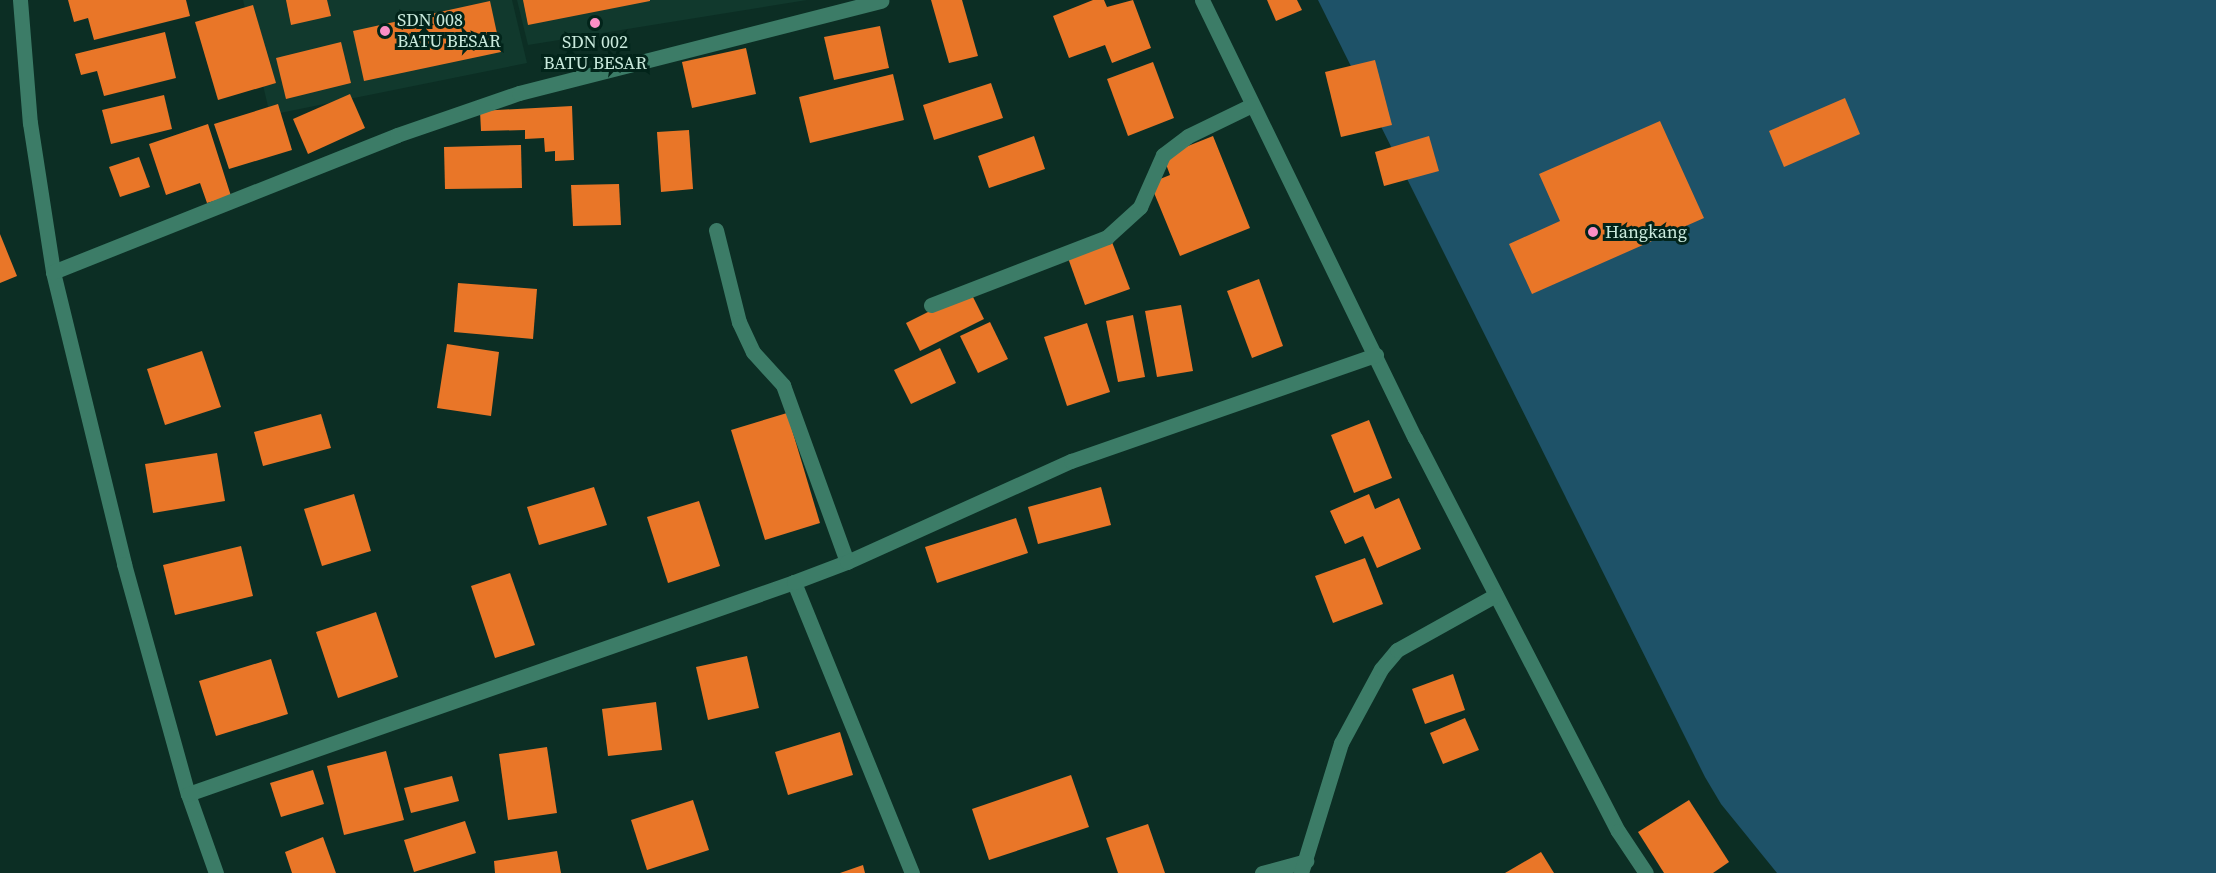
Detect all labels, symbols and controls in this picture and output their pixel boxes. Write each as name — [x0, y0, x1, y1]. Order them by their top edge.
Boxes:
place label: SDN 008 BATU BESAR — [397, 10, 501, 52]
marker: SDN 002 BATU BESAR — [588, 16, 602, 30]
marker: SDN 008 BATU BESAR — [378, 24, 392, 38]
place label: SDN 002 BATU BESAR — [543, 32, 647, 74]
place label: Hangkang — [1605, 221, 1687, 243]
marker: Hangkang — [1586, 225, 1600, 239]

